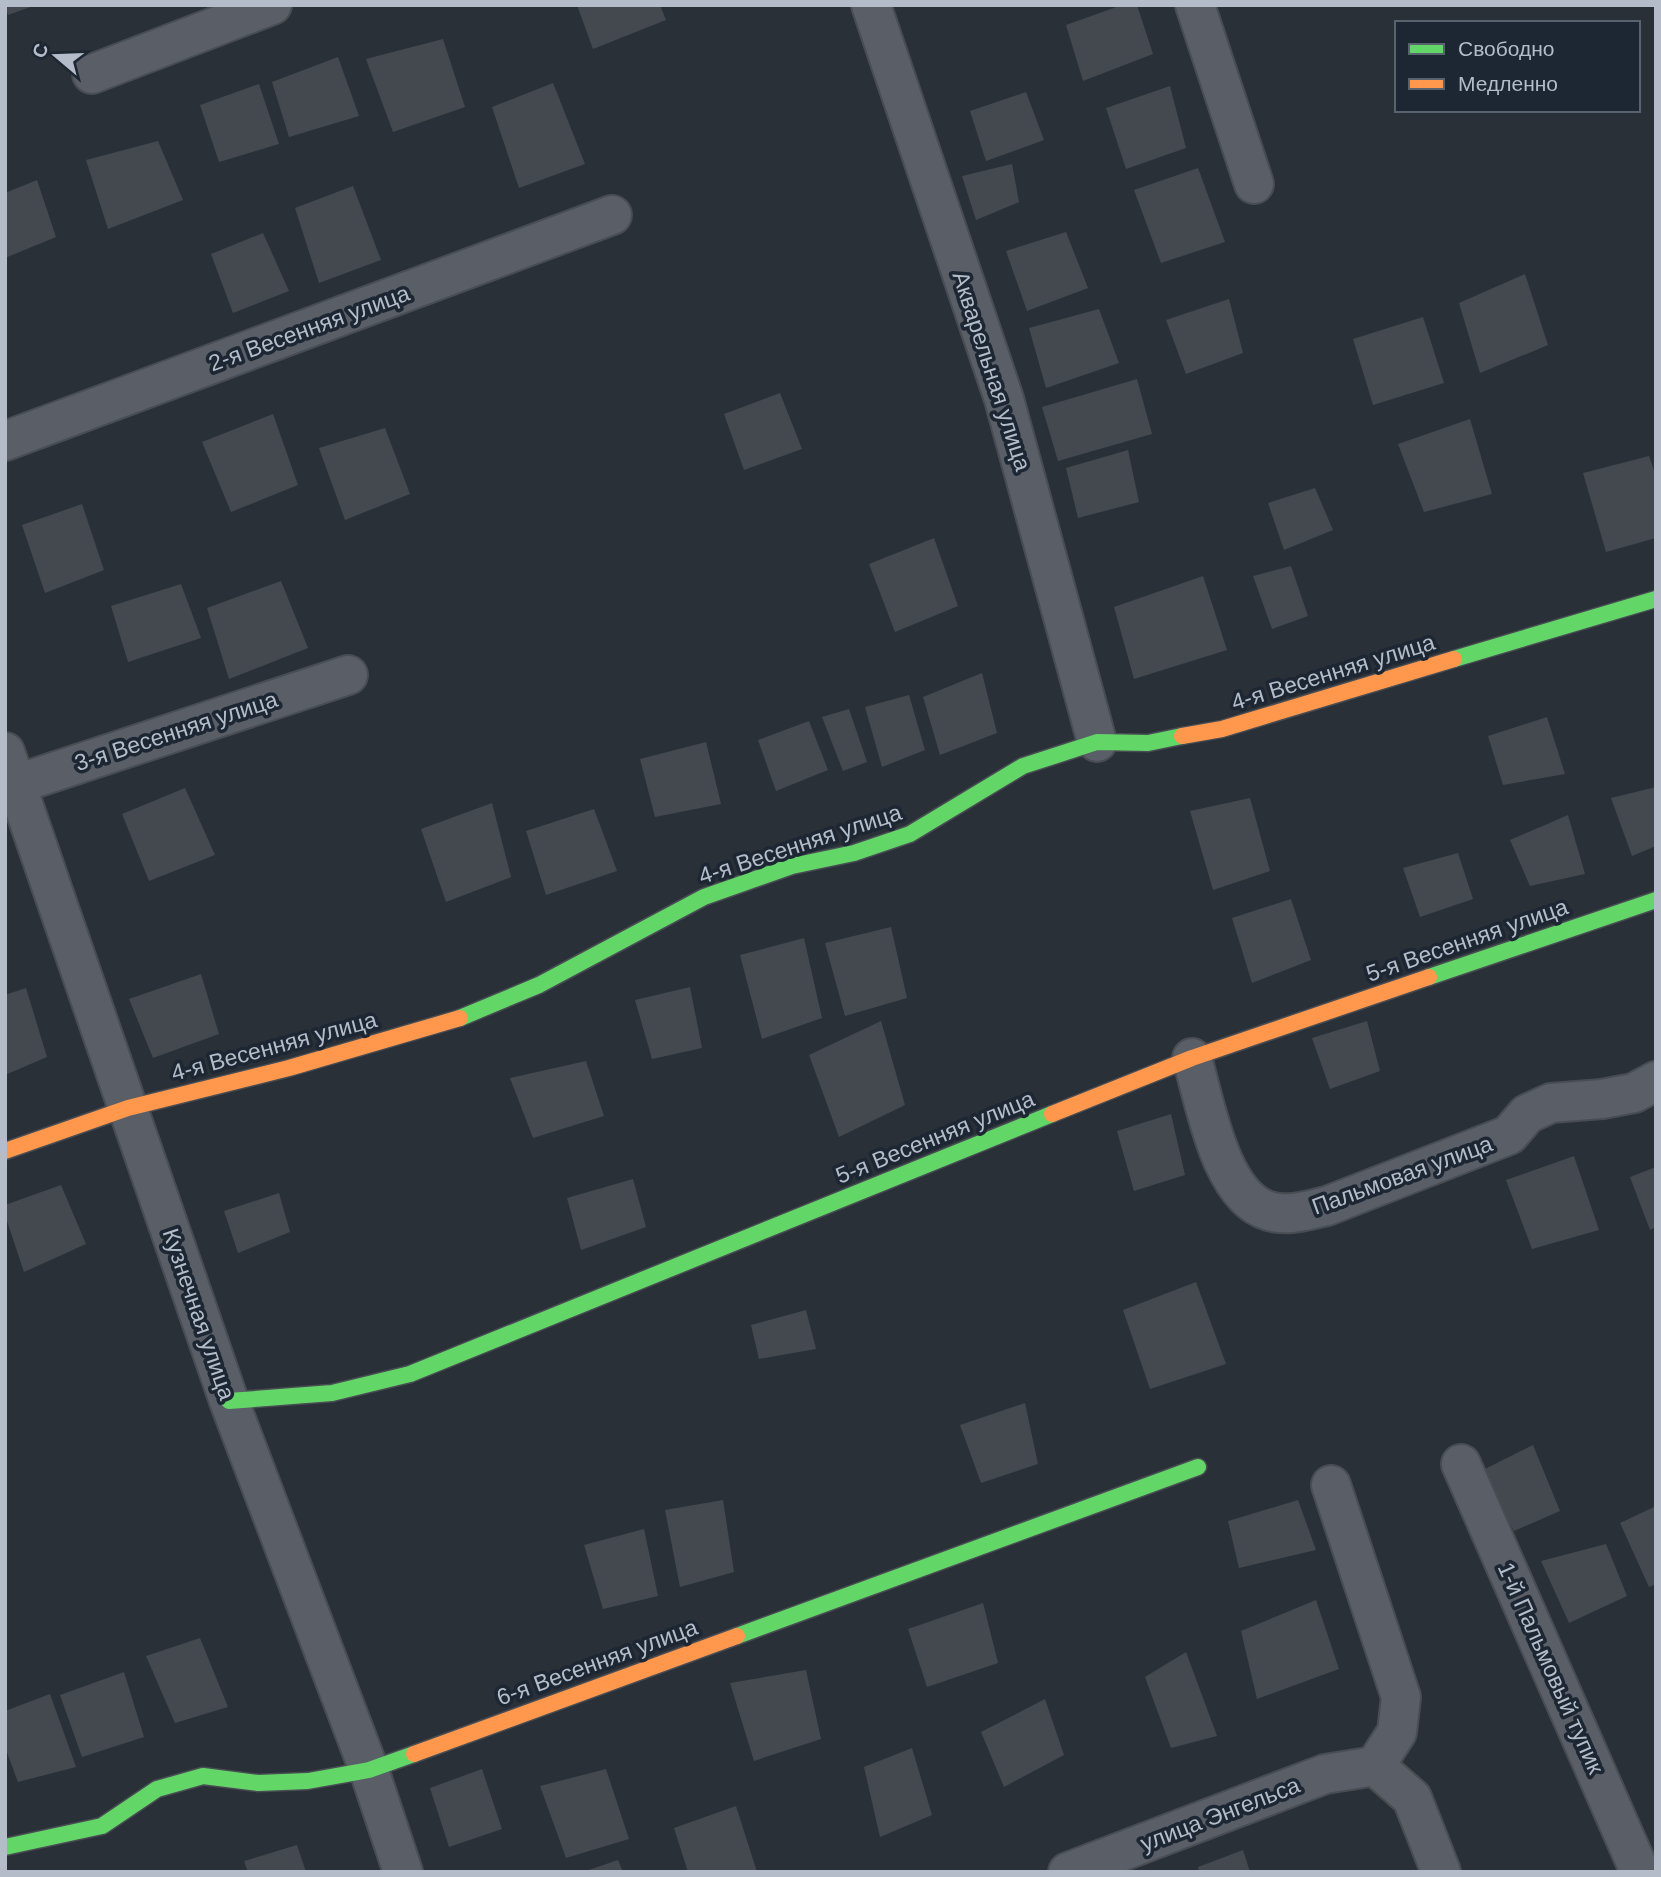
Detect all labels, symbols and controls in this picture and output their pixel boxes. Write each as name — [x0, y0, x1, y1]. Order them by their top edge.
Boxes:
north arrow — [21, 21, 91, 91]
legend — [1395, 21, 1640, 112]
text: Свободно — [1458, 37, 1555, 60]
text: С — [28, 40, 53, 61]
text: Медленно — [1458, 72, 1558, 95]
street label: Акварельная улица — [948, 268, 1037, 474]
street label: 2-я Весенняя улица — [205, 280, 413, 376]
street label: 4-я Весенняя улица — [1228, 629, 1438, 715]
street label: 3-я Весенняя улица — [71, 686, 281, 776]
street label: 4-я Весенняя улица — [695, 799, 905, 889]
street label: 5-я Весенняя улица — [1363, 893, 1571, 987]
street label: 4-я Весенняя улица — [168, 1006, 380, 1086]
street label: 5-я Весенняя улица — [832, 1085, 1038, 1189]
street label: Пальмовая улица — [1308, 1130, 1496, 1220]
street label: Кузнечная улица — [157, 1225, 241, 1403]
street label: 1-й Пальмовый тупик — [1493, 1558, 1610, 1779]
street label: 6-я Весенняя улица — [493, 1614, 701, 1710]
street label: улица Энгельса — [1137, 1772, 1303, 1856]

